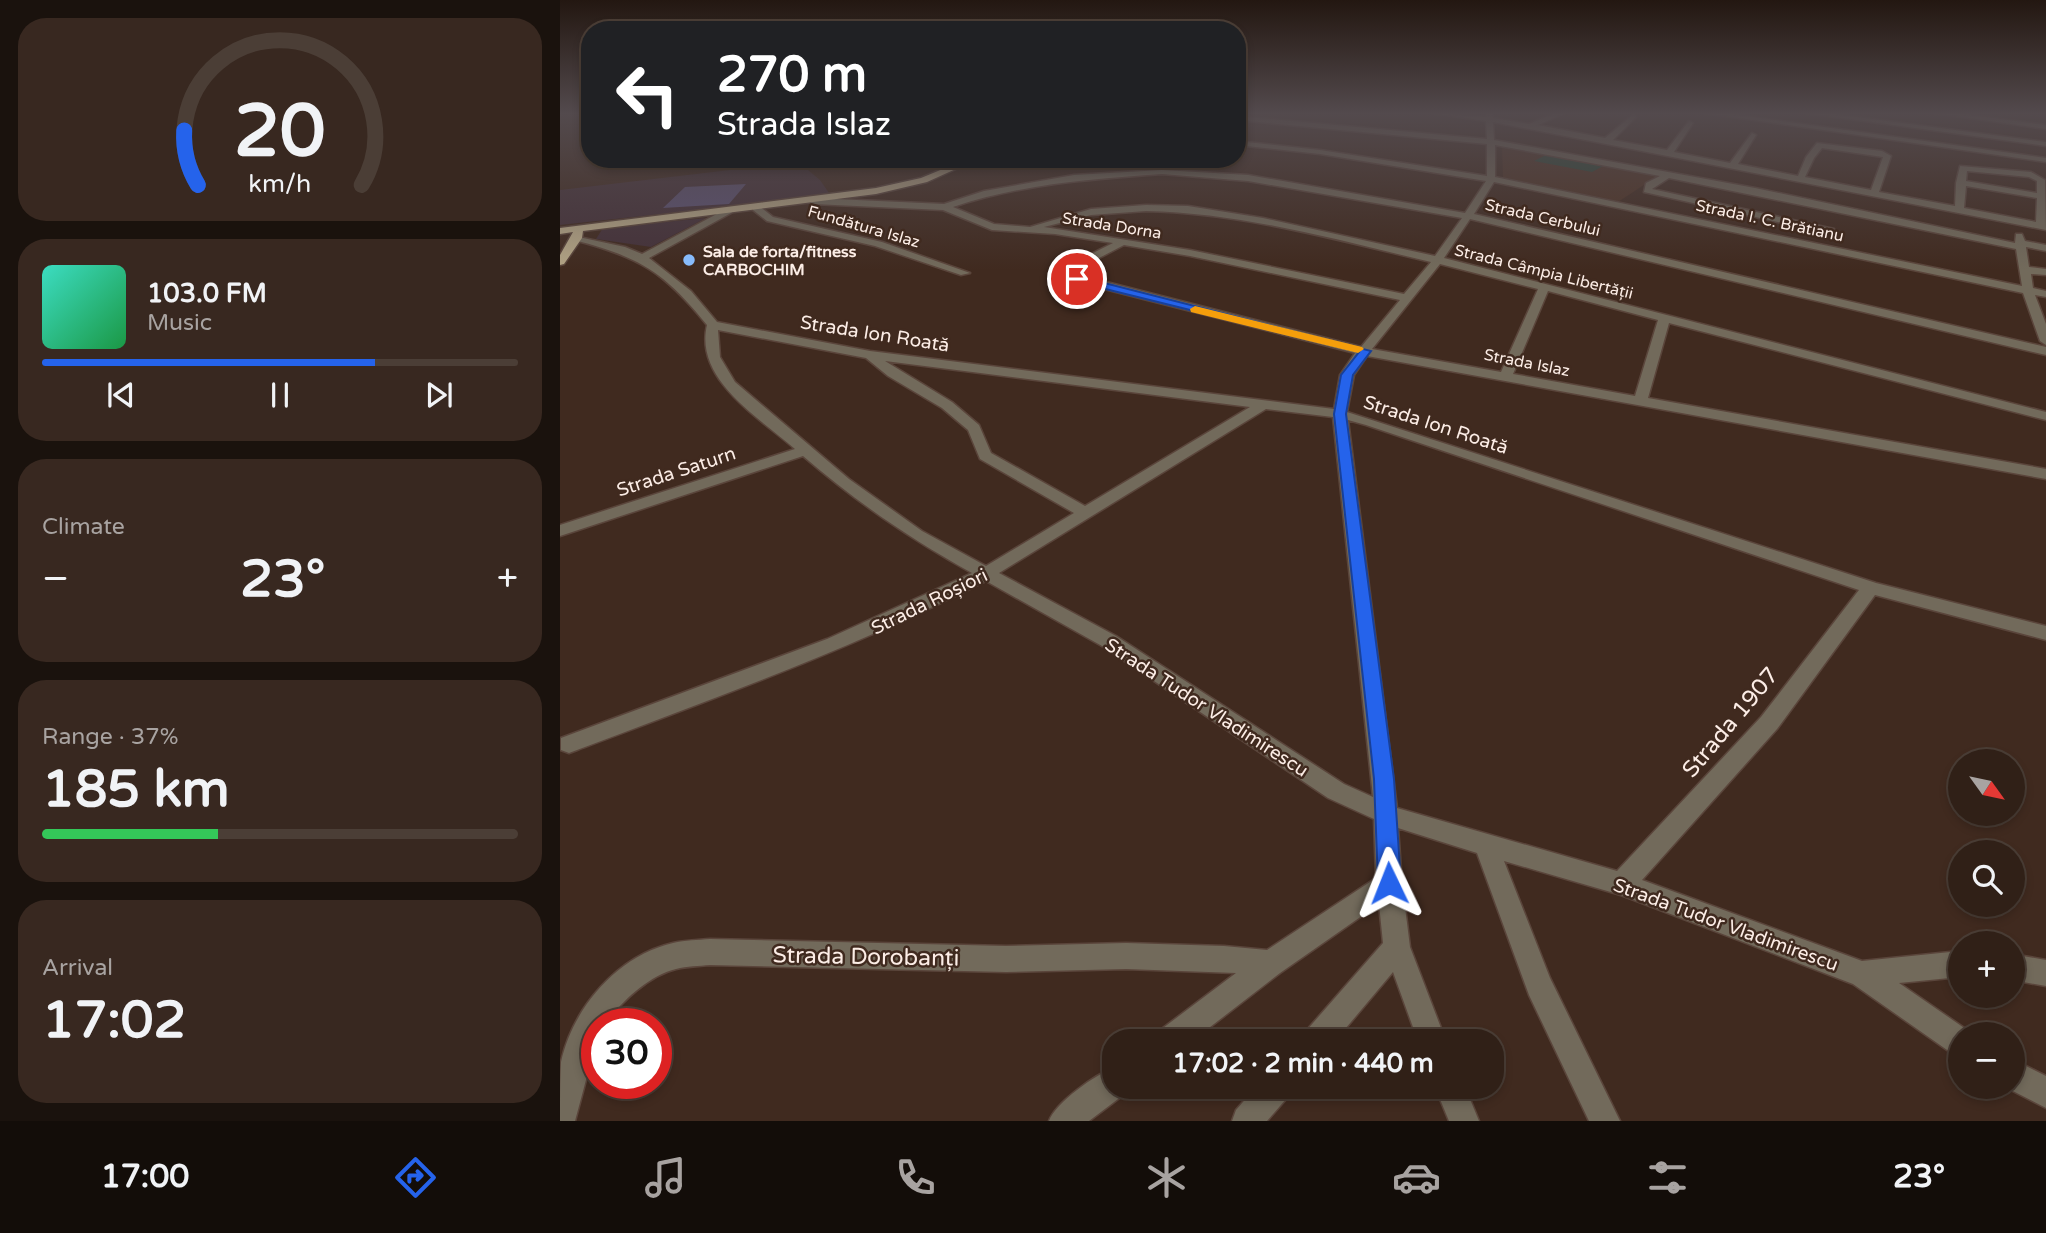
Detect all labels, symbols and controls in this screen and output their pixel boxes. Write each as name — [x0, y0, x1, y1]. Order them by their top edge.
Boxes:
text: 270 m — [717, 46, 867, 105]
icon: left — [602, 49, 693, 140]
text: 20 — [234, 89, 326, 177]
text: Strada Islaz — [717, 106, 891, 144]
text: km/h — [249, 169, 311, 199]
street label: Strada Cerbului — [1483, 195, 1602, 241]
street label: Strada I. C. Brătianu — [1694, 196, 1846, 246]
street label: Fundătura Islaz — [805, 201, 922, 253]
street label: Strada Dorna — [1061, 208, 1163, 244]
street label: Strada Câmpia Libertății — [1452, 240, 1635, 304]
place label: Sala de forta/fitness CARBOCHIM — [703, 242, 857, 280]
pin — [1047, 249, 1107, 309]
marker: Sala de forta/fitness CARBOCHIM — [681, 252, 697, 268]
icon: arrive — [1058, 260, 1096, 298]
text: 103.0 FM — [147, 278, 267, 309]
text: Music — [147, 309, 212, 337]
street label: Strada Ion Roată — [799, 311, 951, 357]
street label: Strada Islaz — [1482, 345, 1571, 381]
icon: previous — [102, 376, 140, 414]
icon: pause — [261, 376, 299, 414]
icon: next — [420, 376, 458, 414]
street label: Strada Ion Roată — [1361, 391, 1511, 459]
street label: Strada Saturn — [614, 442, 739, 502]
text: Climate — [42, 513, 125, 541]
text: 23° — [240, 548, 325, 611]
text: − — [42, 556, 69, 602]
text: + — [497, 556, 518, 602]
street label: Strada Roșiori — [868, 564, 991, 640]
street label: Strada Tudor Vladimirescu — [1101, 634, 1312, 782]
street label: Strada 1907 — [1677, 662, 1785, 783]
text: Range · 37% — [42, 723, 178, 751]
north arrow — [1948, 749, 2025, 826]
map controls — [1948, 749, 2025, 1099]
text: 185 km — [42, 758, 230, 821]
button: search — [1948, 840, 2025, 917]
position arrow — [1352, 846, 1426, 920]
street label: Strada Tudor Vladimirescu — [1610, 874, 1841, 976]
button: + — [1948, 931, 2025, 1008]
street label: Strada Dorobanți — [772, 941, 959, 973]
text: Arrival — [42, 954, 113, 982]
text: 17:02 — [42, 989, 186, 1052]
speed limit sign: 30 — [581, 1008, 672, 1099]
button: − — [1948, 1022, 2025, 1099]
text: 17:02 · 2 min · 440 m — [1172, 1048, 1434, 1079]
icon: directions — [391, 1153, 440, 1202]
icon: music — [641, 1153, 690, 1202]
icon: phone — [891, 1153, 940, 1202]
icon: climate — [1142, 1153, 1191, 1202]
icon: car — [1392, 1153, 1441, 1202]
icon: filters — [1643, 1153, 1692, 1202]
text: 17:00 — [101, 1158, 189, 1196]
text: 23° — [1893, 1158, 1945, 1196]

